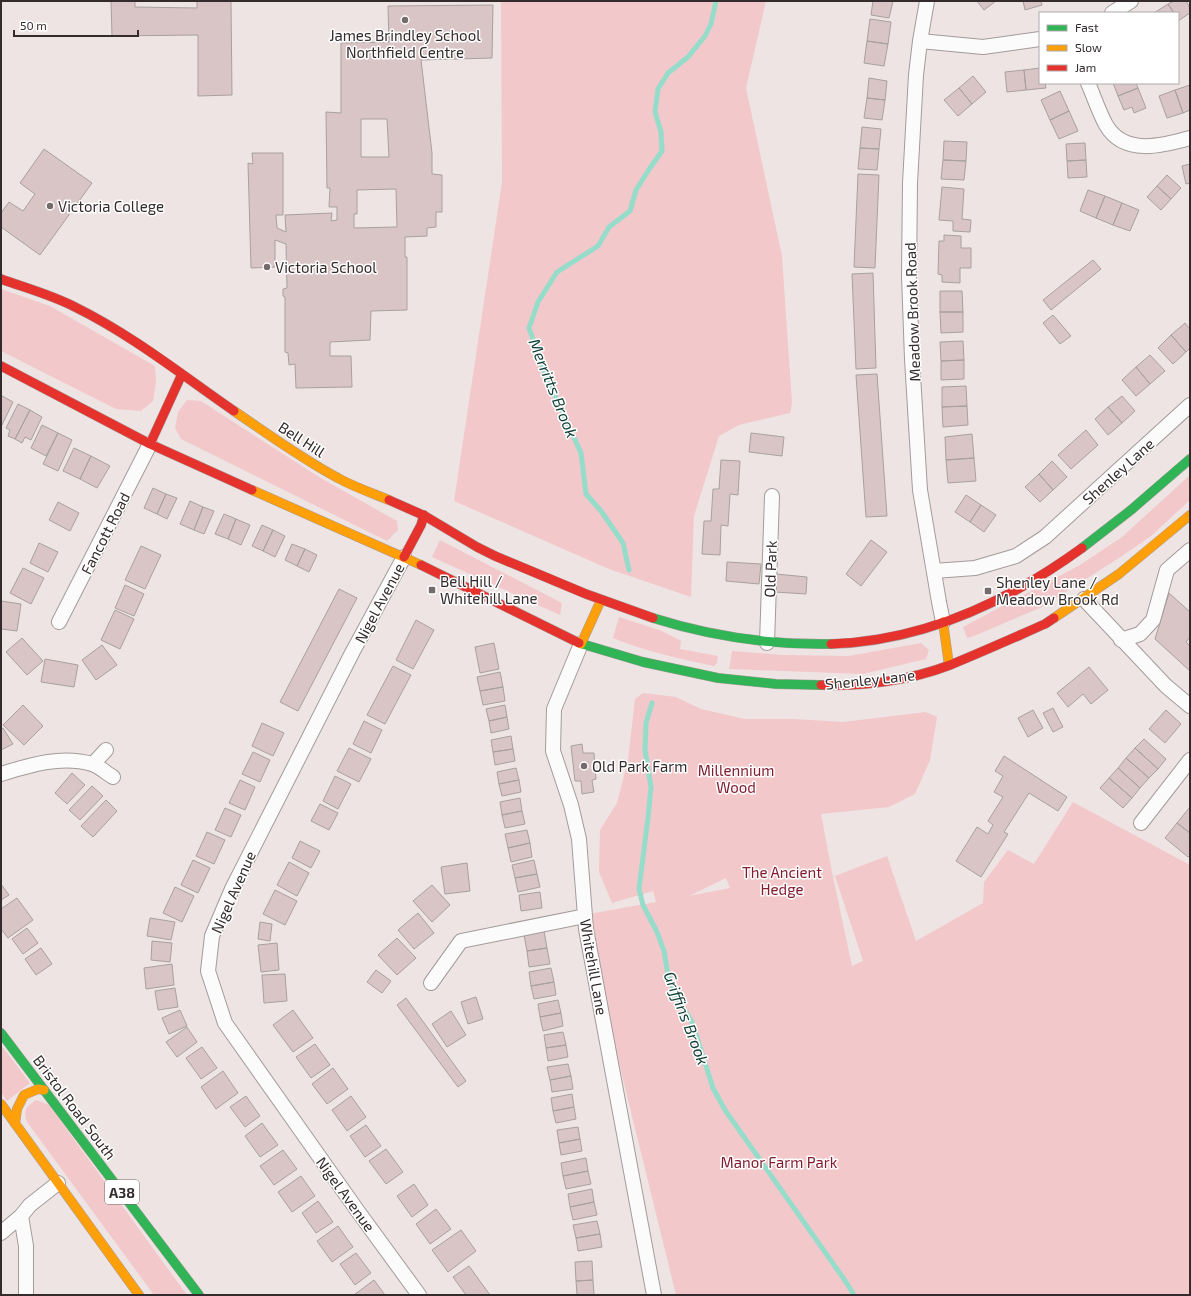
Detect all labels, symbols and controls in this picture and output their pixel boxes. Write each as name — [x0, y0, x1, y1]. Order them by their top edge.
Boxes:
scale bar — [14, 12, 138, 38]
legend — [1039, 12, 1179, 84]
marker: James Brindley School Northfield Centre — [400, 15, 410, 25]
text: 50 m — [20, 18, 47, 32]
text: Fast — [1075, 20, 1099, 34]
place label: James Brindley School Northfield Centre — [329, 26, 481, 61]
text: Slow — [1075, 40, 1102, 54]
text: Jam — [1075, 60, 1096, 74]
place label: Victoria College — [58, 197, 164, 215]
marker: Victoria College — [45, 201, 55, 211]
street label: Meadow Brook Road — [901, 242, 923, 382]
place label: Victoria School — [275, 258, 377, 276]
marker: Victoria School — [262, 262, 272, 272]
water label: Merritts Brook — [525, 336, 583, 440]
street label: Bell Hill — [275, 417, 329, 461]
street label: Shenley Lane — [1079, 434, 1157, 508]
street label: Fancott Road — [77, 489, 133, 577]
street label: Old Park — [760, 540, 780, 598]
street label: Nigel Avenue — [350, 560, 408, 646]
place label: Bell Hill / Whitehill Lane — [440, 572, 537, 607]
place label: Shenley Lane / Meadow Brook Rd — [996, 573, 1119, 608]
marker: Bell Hill / Whitehill Lane — [427, 585, 437, 595]
marker: Shenley Lane / Meadow Brook Rd — [983, 586, 993, 596]
street label: Shenley Lane — [824, 665, 916, 693]
place label: Old Park Farm — [592, 757, 687, 775]
marker: Old Park Farm — [579, 761, 589, 771]
park label: Millennium Wood — [698, 761, 774, 796]
street label: Nigel Avenue — [207, 848, 259, 936]
park label: The Ancient Hedge — [742, 863, 822, 898]
street label: Whitehill Lane — [577, 917, 611, 1017]
water label: Griffins Brook — [660, 969, 714, 1067]
street label: Bristol Road South — [30, 1051, 120, 1163]
street label: Nigel Avenue — [313, 1153, 379, 1235]
park label: Manor Farm Park — [721, 1153, 838, 1171]
road number: A38 — [105, 1180, 139, 1204]

